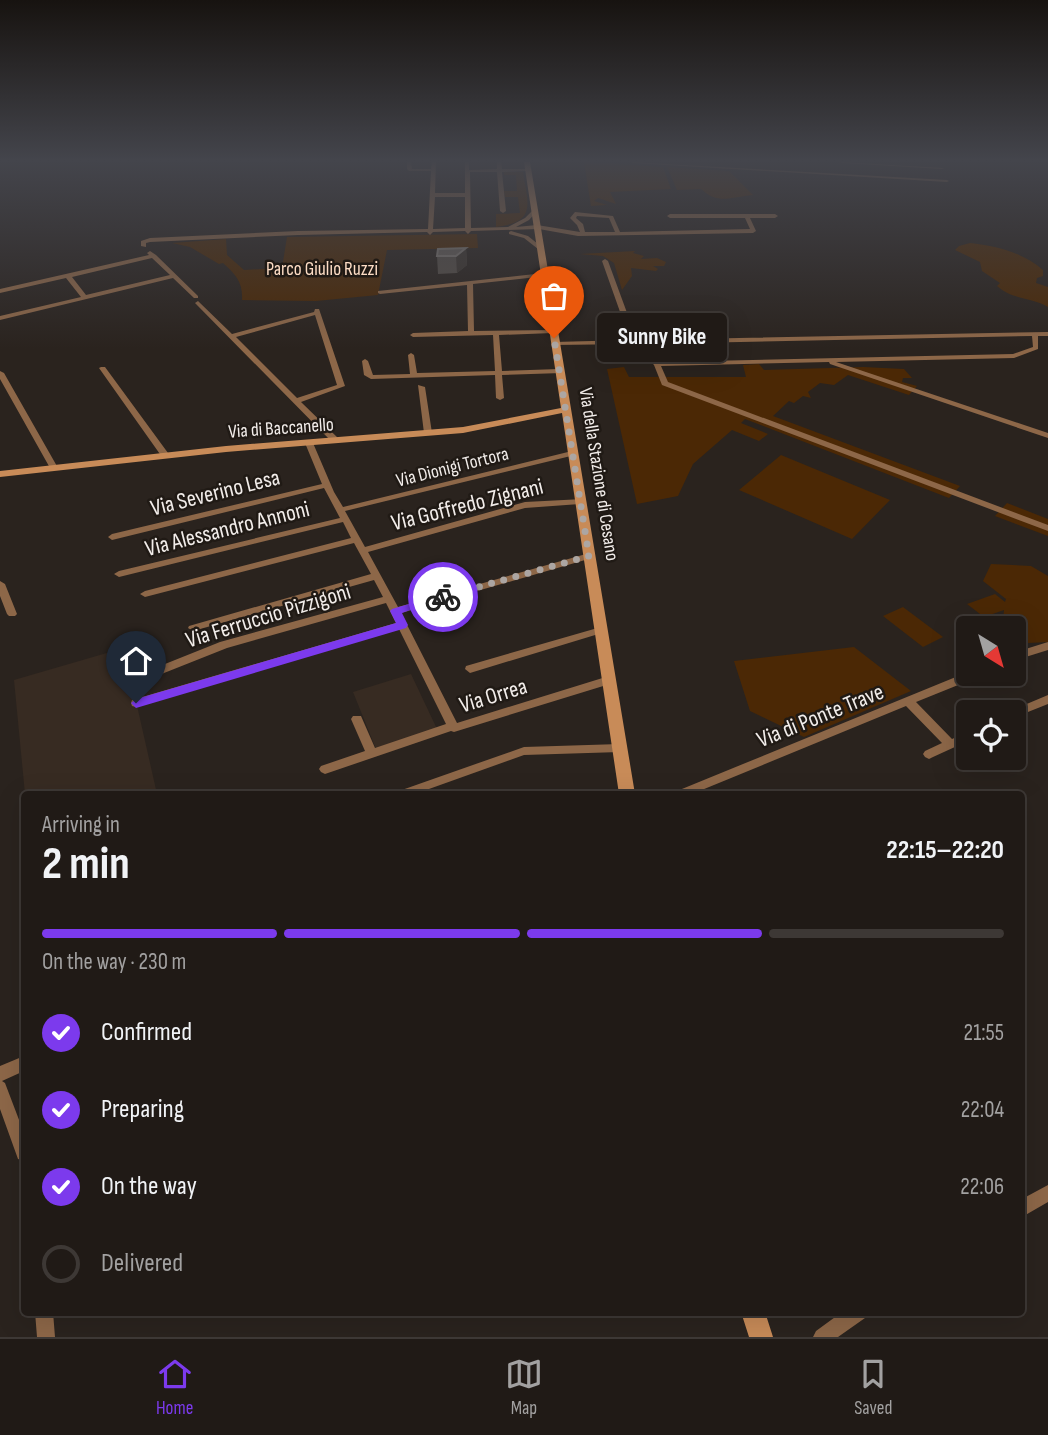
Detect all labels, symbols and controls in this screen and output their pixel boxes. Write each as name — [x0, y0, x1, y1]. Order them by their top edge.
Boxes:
park label: Parco Giulio Ruzzi — [266, 258, 378, 281]
pin — [524, 266, 584, 338]
icon: bag — [535, 277, 573, 315]
callout: Sunny Bike — [596, 314, 726, 362]
text: Sunny Bike — [618, 323, 706, 351]
street label: Via della Stazione di Cesano — [573, 386, 624, 562]
street label: Via di Baccanello — [228, 413, 335, 444]
street label: Via Dionigi Tortora — [394, 442, 511, 493]
street label: Via Severino Lesa — [148, 463, 283, 523]
street label: Via Goffredo Zignani — [388, 473, 546, 537]
street label: Via Alessandro Annoni — [142, 495, 312, 563]
courier — [408, 562, 478, 632]
street label: Via Ferruccio Pizzigoni — [182, 578, 354, 654]
icon: bike — [424, 578, 462, 616]
north arrow — [956, 616, 1026, 686]
map controls — [956, 616, 1026, 770]
pin — [106, 631, 166, 703]
icon: home — [117, 642, 155, 680]
street label: Via Orrea — [456, 672, 531, 719]
street label: Via di Ponte Trave — [753, 678, 888, 754]
button: locate — [956, 700, 1026, 770]
text: Arriving in — [42, 811, 120, 839]
text: 22:15–22:20 — [886, 835, 1004, 866]
text: 2 min — [42, 837, 130, 892]
text: On the way · 230 m — [42, 948, 186, 976]
icon: check — [42, 1014, 80, 1052]
text: Confirmed — [101, 1017, 192, 1048]
text: 21:55 — [964, 1019, 1004, 1047]
icon: check — [42, 1091, 80, 1129]
text: Preparing — [101, 1094, 184, 1125]
text: 22:04 — [961, 1096, 1004, 1124]
icon: check — [42, 1168, 80, 1206]
text: On the way — [101, 1171, 197, 1202]
text: 22:06 — [960, 1173, 1004, 1201]
text: Delivered — [101, 1248, 183, 1279]
tab: Home — [156, 1355, 194, 1420]
tab: Map — [505, 1355, 543, 1420]
tab: Saved — [854, 1355, 892, 1420]

